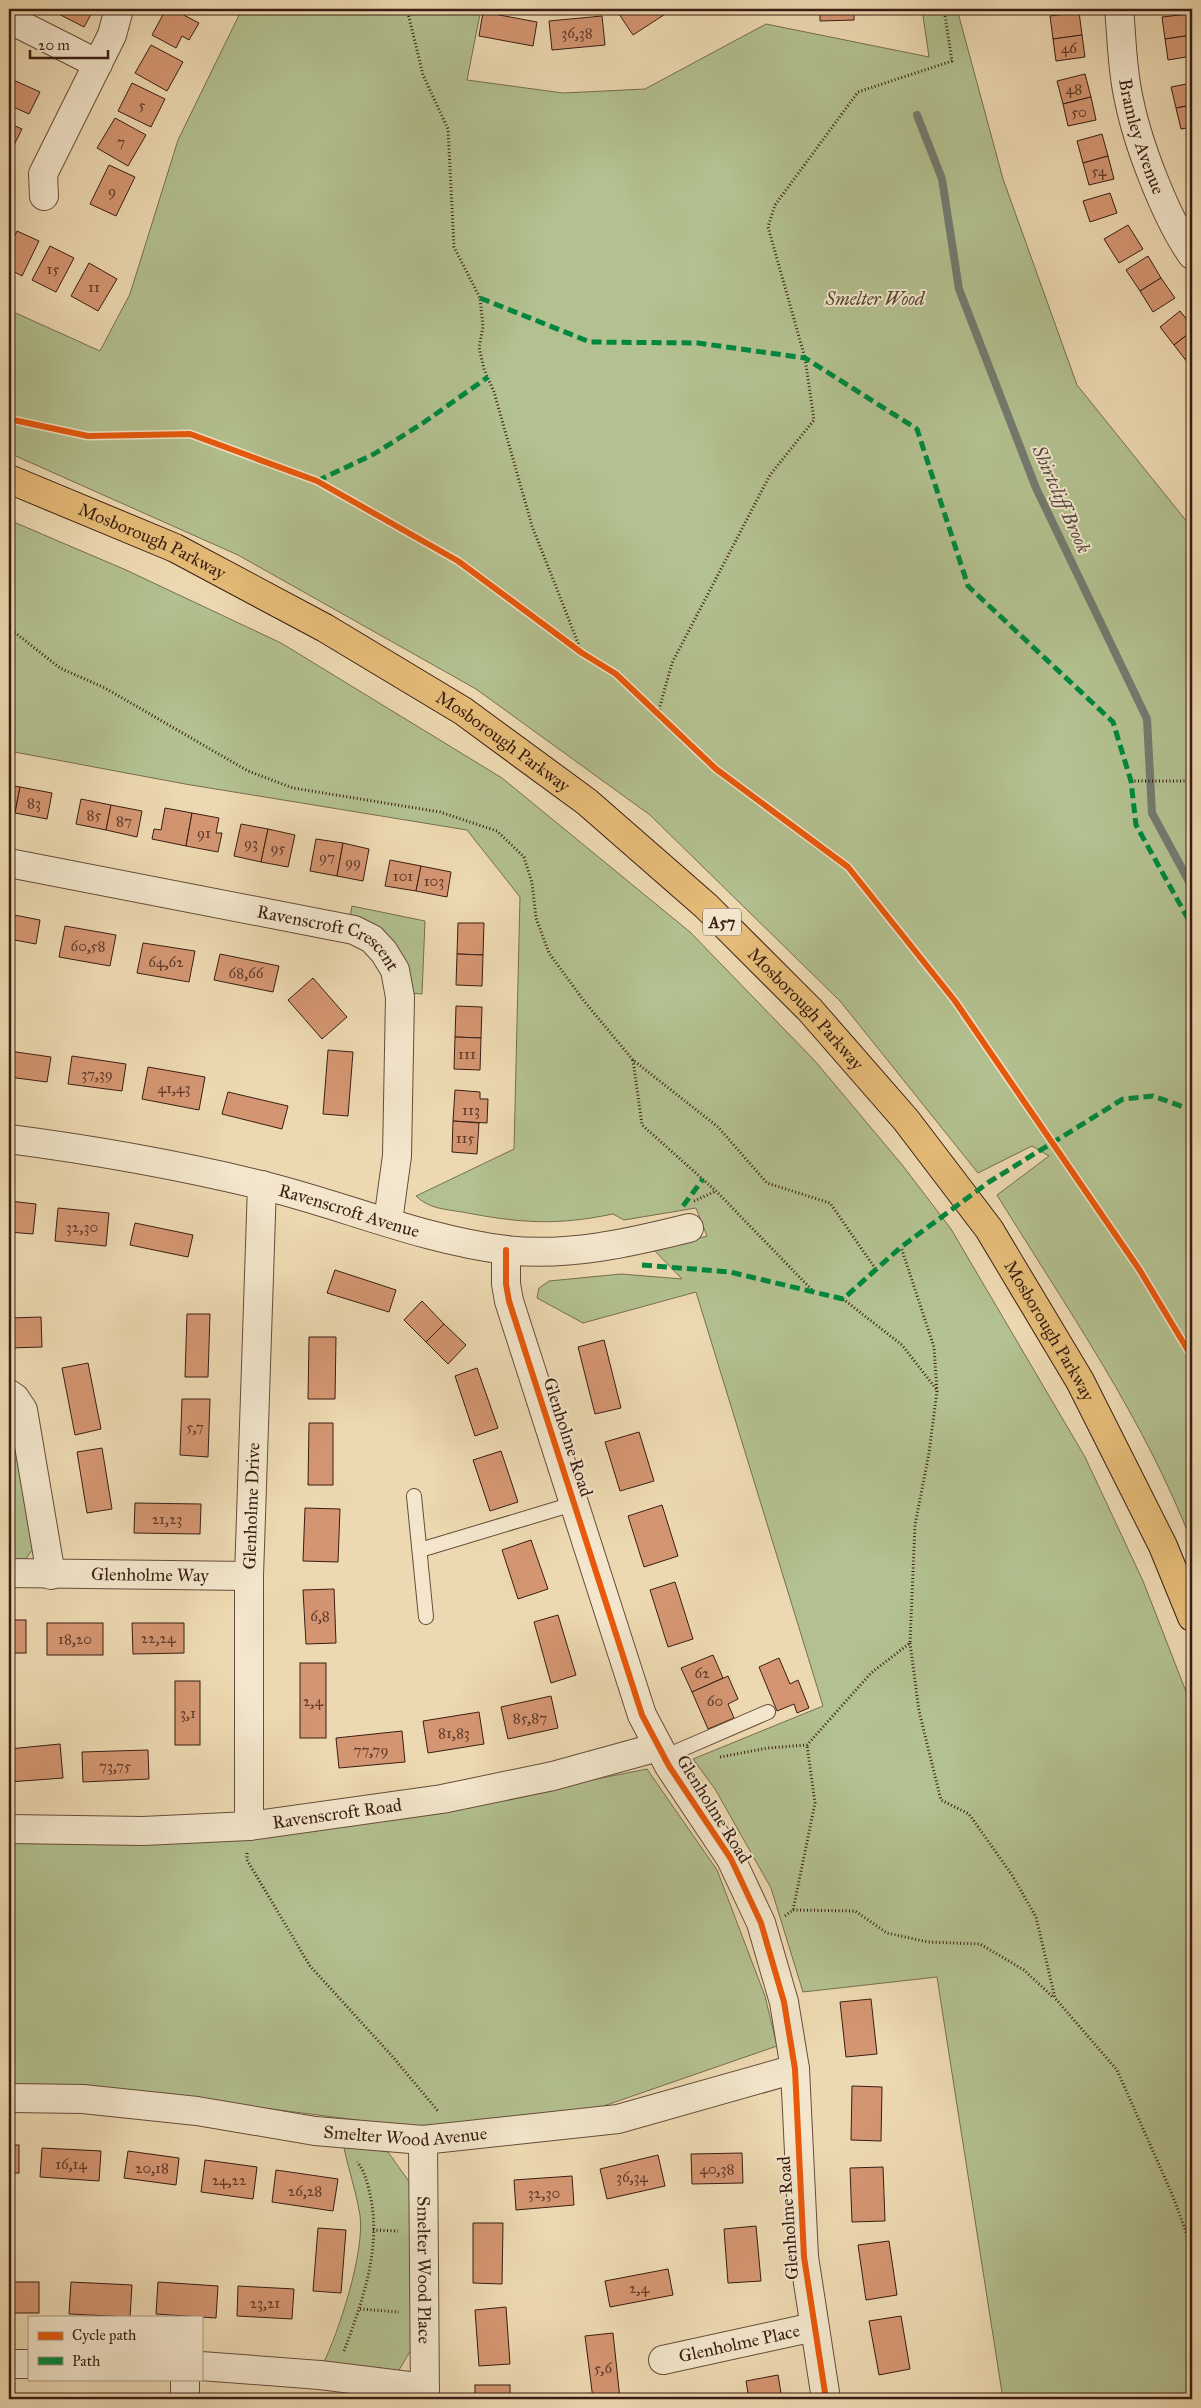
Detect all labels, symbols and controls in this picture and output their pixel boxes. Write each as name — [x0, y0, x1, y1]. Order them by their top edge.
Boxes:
house number: 36,38 — [561, 24, 593, 42]
scale bar — [30, 28, 108, 60]
text: 20 m — [38, 36, 70, 54]
house number: 46 — [1061, 39, 1078, 57]
street label: Bramley Avenue — [1114, 77, 1170, 198]
house number: 48 — [1066, 80, 1082, 98]
house number: 5 — [139, 96, 146, 114]
house number: 50 — [1071, 103, 1087, 121]
house number: 7 — [117, 133, 125, 151]
house number: 54 — [1092, 162, 1107, 180]
house number: 9 — [108, 182, 116, 200]
house number: 15 — [47, 260, 59, 278]
house number: 11 — [88, 278, 100, 296]
park label: Smelter Wood — [825, 288, 926, 310]
water label: Shirtcliff Brook — [1027, 441, 1096, 557]
street label: Mosborough Parkway — [75, 498, 230, 584]
street label: Mosborough Parkway — [432, 686, 575, 797]
house number: 83 — [27, 794, 41, 812]
house number: 85 — [87, 806, 101, 824]
house number: 87 — [116, 812, 132, 830]
house number: 91 — [197, 824, 211, 842]
house number: 93 — [244, 834, 258, 852]
house number: 95 — [270, 839, 286, 857]
house number: 97 — [319, 848, 335, 866]
house number: 99 — [345, 853, 361, 871]
house number: 101 — [393, 867, 413, 885]
house number: 103 — [424, 872, 444, 890]
street label: Ravenscroft Crescent — [255, 900, 404, 975]
road number: A57 — [703, 909, 741, 936]
house number: 60,58 — [71, 937, 106, 955]
street label: Mosborough Parkway — [743, 943, 869, 1075]
house number: 64,62 — [148, 953, 184, 971]
house number: 68,66 — [229, 964, 265, 982]
house number: 111 — [458, 1045, 476, 1063]
house number: 37,39 — [81, 1065, 113, 1083]
house number: 41,43 — [158, 1079, 190, 1097]
house number: 113 — [462, 1101, 480, 1119]
house number: 115 — [456, 1129, 474, 1147]
street label: Ravenscroft Avenue — [276, 1179, 422, 1242]
house number: 32,30 — [66, 1218, 98, 1236]
street label: Mosborough Parkway — [999, 1256, 1100, 1405]
street label: Glenholme Road — [538, 1375, 598, 1499]
house number: 5,7 — [186, 1418, 204, 1436]
street label: Glenholme Drive — [238, 1442, 264, 1570]
house number: 21,23 — [152, 1510, 182, 1528]
street label: Glenholme Way — [91, 1563, 210, 1587]
house number: 6,8 — [310, 1607, 330, 1625]
house number: 22,24 — [141, 1629, 176, 1647]
house number: 18,20 — [58, 1630, 92, 1648]
house number: 62 — [694, 1664, 710, 1682]
house number: 2,4 — [303, 1692, 324, 1710]
house number: 60 — [707, 1692, 723, 1710]
house number: 3,1 — [180, 1704, 196, 1722]
house number: 85,87 — [513, 1709, 547, 1727]
house number: 81,83 — [438, 1724, 470, 1742]
house number: 77,79 — [354, 1741, 388, 1759]
street label: Glenholme Road — [672, 1751, 756, 1867]
house number: 73,75 — [99, 1757, 131, 1775]
street label: Ravenscroft Road — [271, 1794, 403, 1834]
street label: Smelter Wood Avenue — [323, 2121, 488, 2151]
house number: 16,14 — [55, 2155, 88, 2173]
street label: Glenholme Road — [773, 2155, 803, 2281]
house number: 20,18 — [135, 2159, 169, 2177]
house number: 40,38 — [700, 2160, 734, 2178]
house number: 36,34 — [616, 2168, 649, 2186]
house number: 24,22 — [212, 2171, 247, 2189]
house number: 26,28 — [288, 2182, 322, 2200]
house number: 32,30 — [528, 2184, 560, 2202]
street label: Smelter Wood Place — [412, 2196, 436, 2344]
house number: 2,4 — [629, 2279, 650, 2297]
house number: 23,21 — [250, 2294, 280, 2312]
legend — [28, 2316, 202, 2380]
street label: Glenholme Place — [677, 2319, 802, 2367]
text: Cycle path — [72, 2326, 137, 2344]
text: Path — [72, 2352, 101, 2370]
house number: 5,6 — [594, 2359, 613, 2377]

